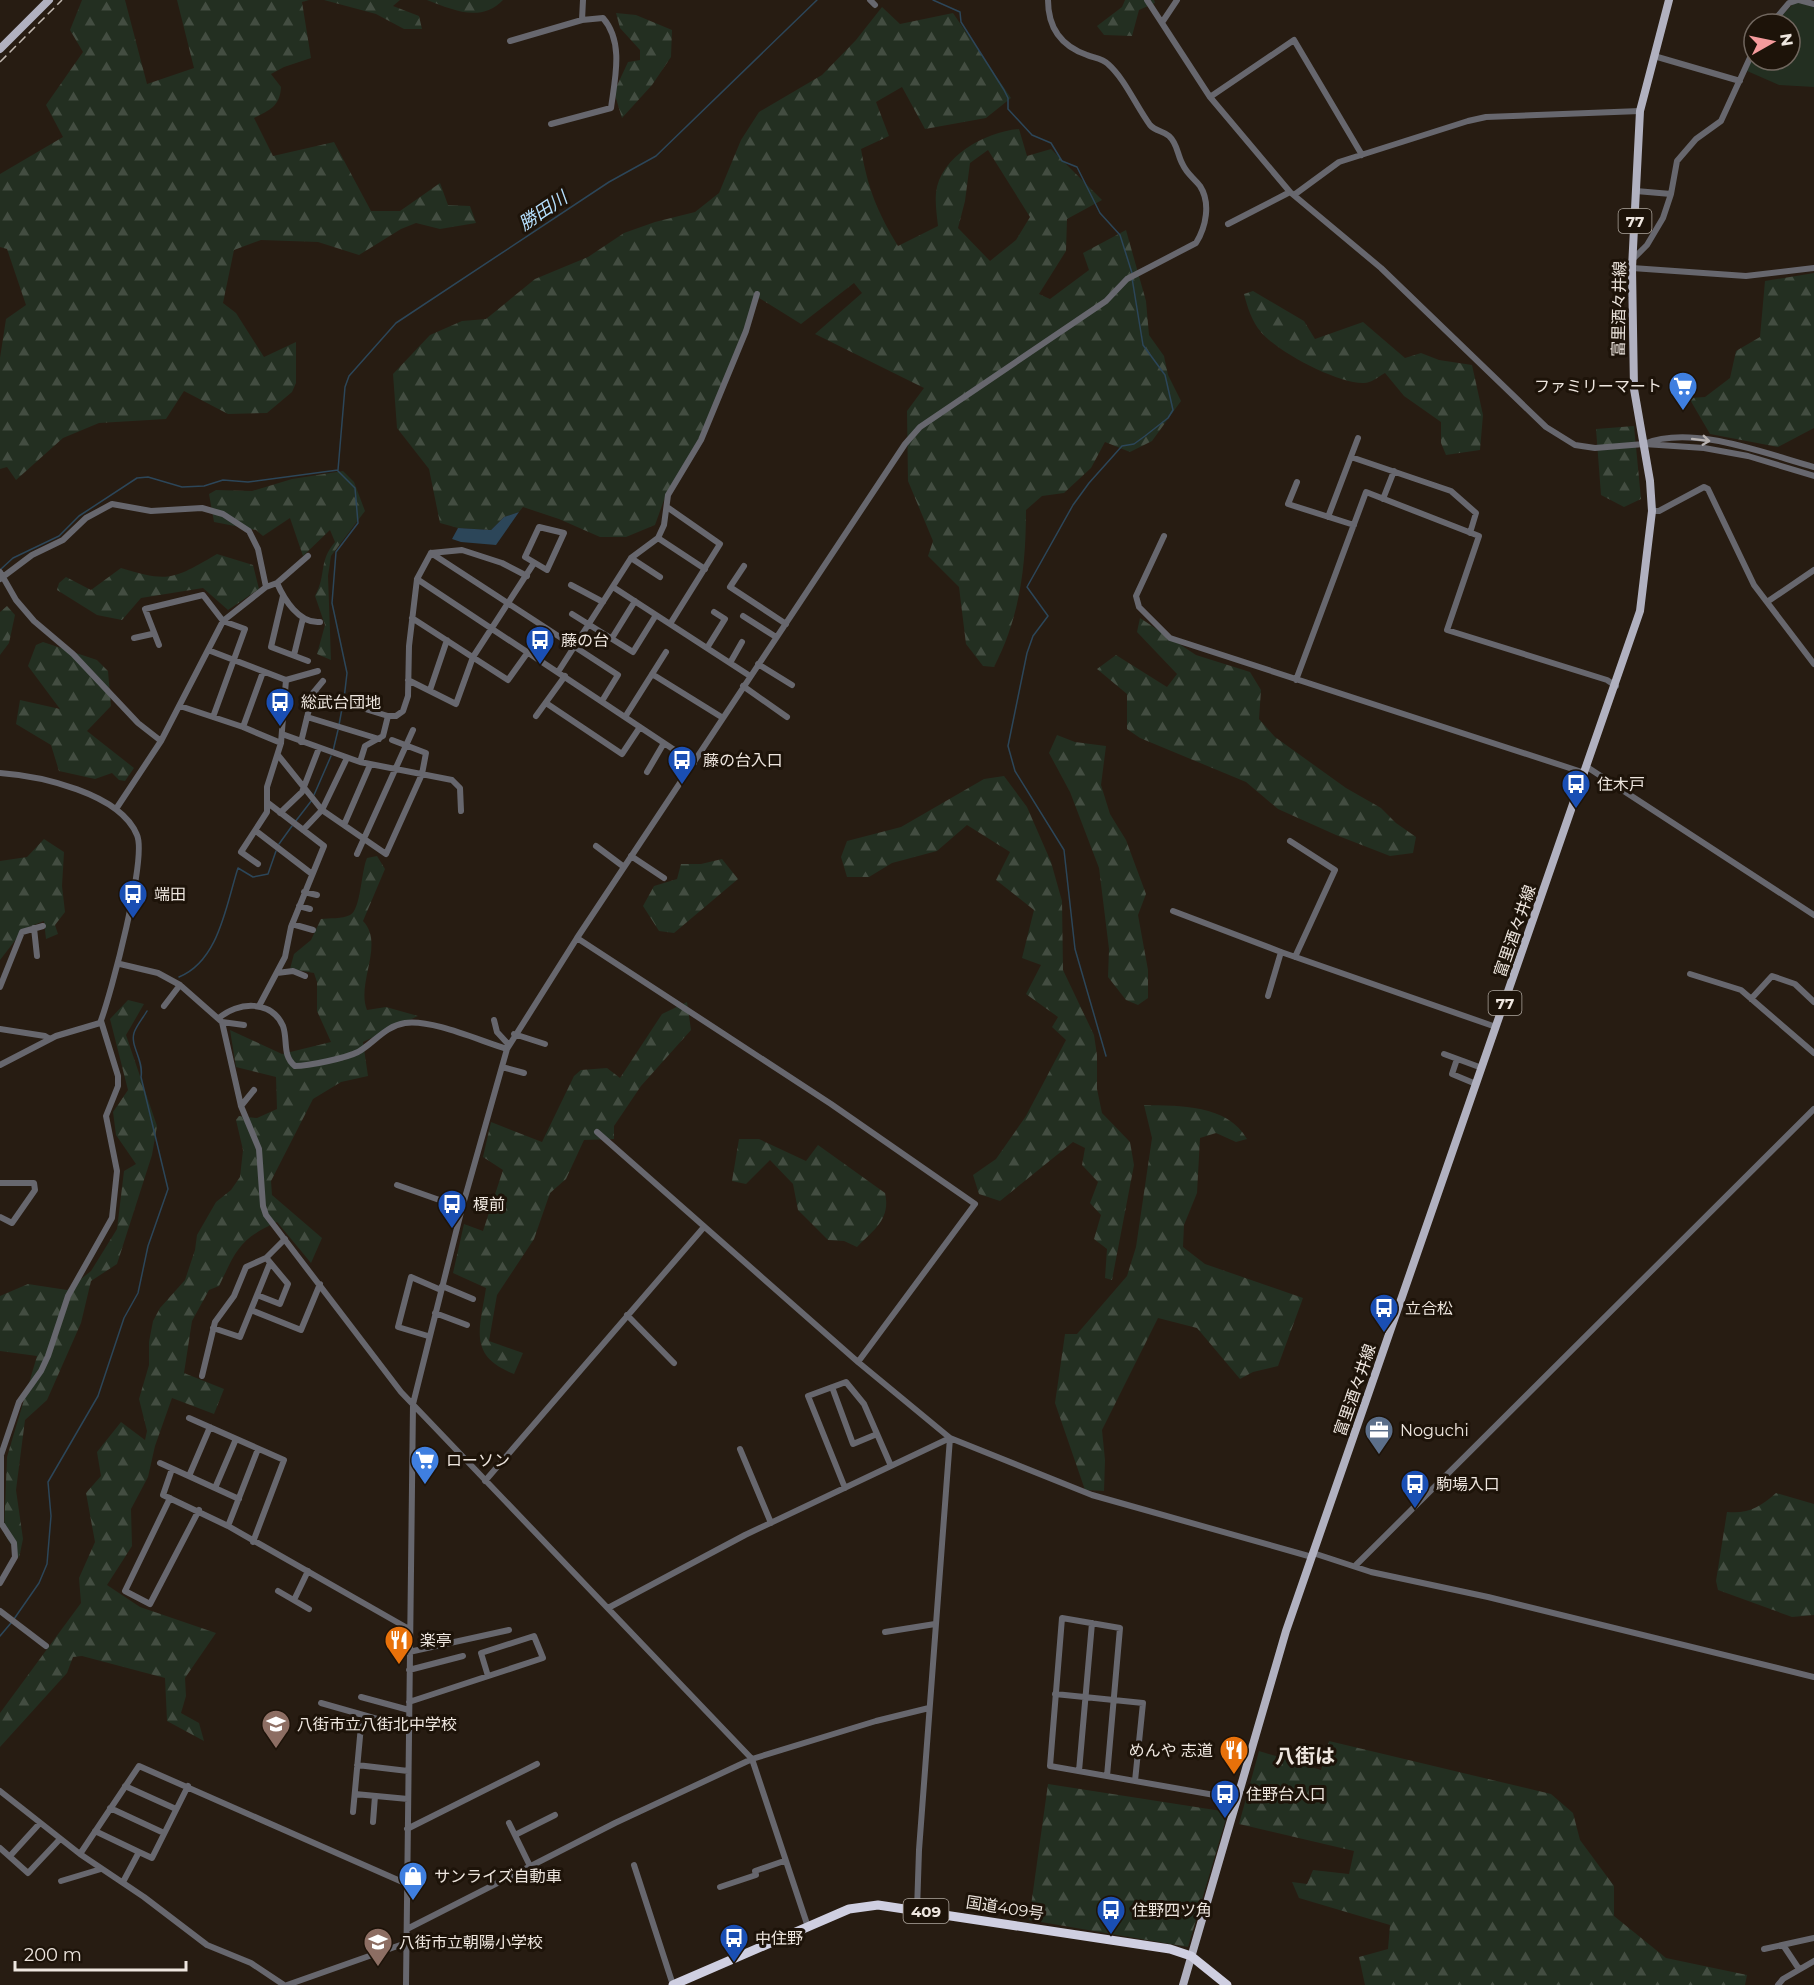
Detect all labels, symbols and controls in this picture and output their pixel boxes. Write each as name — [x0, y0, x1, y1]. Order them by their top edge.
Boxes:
north arrow — [1742, 12, 1802, 72]
text: N — [1776, 32, 1797, 48]
water label: 勝田川 — [514, 186, 573, 235]
road number: 77 — [1618, 209, 1652, 233]
street label: 富里酒々井線 — [1609, 261, 1629, 357]
supermarket icon: ファミリーマート — [1667, 370, 1699, 412]
place label: ファミリーマート — [1534, 377, 1662, 396]
one-way arrow — [1691, 435, 1710, 446]
bus stop icon: 藤の台 — [524, 624, 556, 666]
place label: 藤の台 — [561, 631, 609, 650]
bus stop icon: 総武台団地 — [264, 686, 296, 728]
place label: 総武台団地 — [301, 693, 381, 712]
bus stop icon: 藤の台入口 — [666, 744, 698, 786]
place label: 藤の台入口 — [703, 751, 783, 770]
bus stop icon: 住木戸 — [1560, 768, 1592, 810]
place label: 住木戸 — [1597, 775, 1645, 794]
bus stop icon: 端田 — [117, 878, 149, 920]
street label: 富里酒々井線 — [1490, 883, 1540, 979]
place label: 端田 — [154, 885, 186, 904]
road number: 77 — [1488, 991, 1522, 1015]
bus stop icon: 榎前 — [436, 1188, 468, 1230]
place label: 榎前 — [473, 1195, 505, 1214]
bus stop icon: 立合松 — [1368, 1292, 1400, 1334]
place label: 立合松 — [1405, 1299, 1453, 1318]
street label: 富里酒々井線 — [1330, 1342, 1380, 1438]
office icon: Noguchi — [1363, 1414, 1395, 1456]
place label: Noguchi — [1400, 1421, 1469, 1440]
supermarket icon: ローソン — [409, 1444, 441, 1486]
place label: ローソン — [446, 1451, 510, 1470]
bus stop icon: 駒場入口 — [1399, 1468, 1431, 1510]
place label: 駒場入口 — [1436, 1475, 1500, 1494]
restaurant icon: 楽亭 — [383, 1624, 415, 1666]
place label: 楽亭 — [420, 1631, 452, 1650]
school or university icon: 八街市立八街北中学校 — [260, 1708, 292, 1750]
place label: 八街市立八街北中学校 — [297, 1715, 457, 1734]
restaurant icon: めんや 志道 — [1218, 1734, 1250, 1776]
place label: めんや 志道 — [1129, 1741, 1213, 1760]
district label: 八街は — [1275, 1744, 1335, 1768]
bus stop icon: 住野台入口 — [1209, 1778, 1241, 1820]
place label: 住野台入口 — [1246, 1785, 1326, 1804]
shop icon: サンライズ自動車 — [397, 1860, 429, 1902]
place label: サンライズ自動車 — [434, 1867, 562, 1886]
street label: 国道409号 — [965, 1892, 1045, 1924]
bus stop icon: 住野四ツ角 — [1095, 1894, 1127, 1936]
road number: 409 — [904, 1899, 948, 1923]
place label: 住野四ツ角 — [1132, 1901, 1212, 1920]
bus stop icon: 中住野 — [718, 1922, 750, 1964]
school or university icon: 八街市立朝陽小学校 — [362, 1926, 394, 1968]
place label: 中住野 — [755, 1929, 803, 1948]
place label: 八街市立朝陽小学校 — [399, 1933, 543, 1952]
scale bar — [15, 1934, 186, 1972]
text: 200 m — [24, 1944, 82, 1966]

